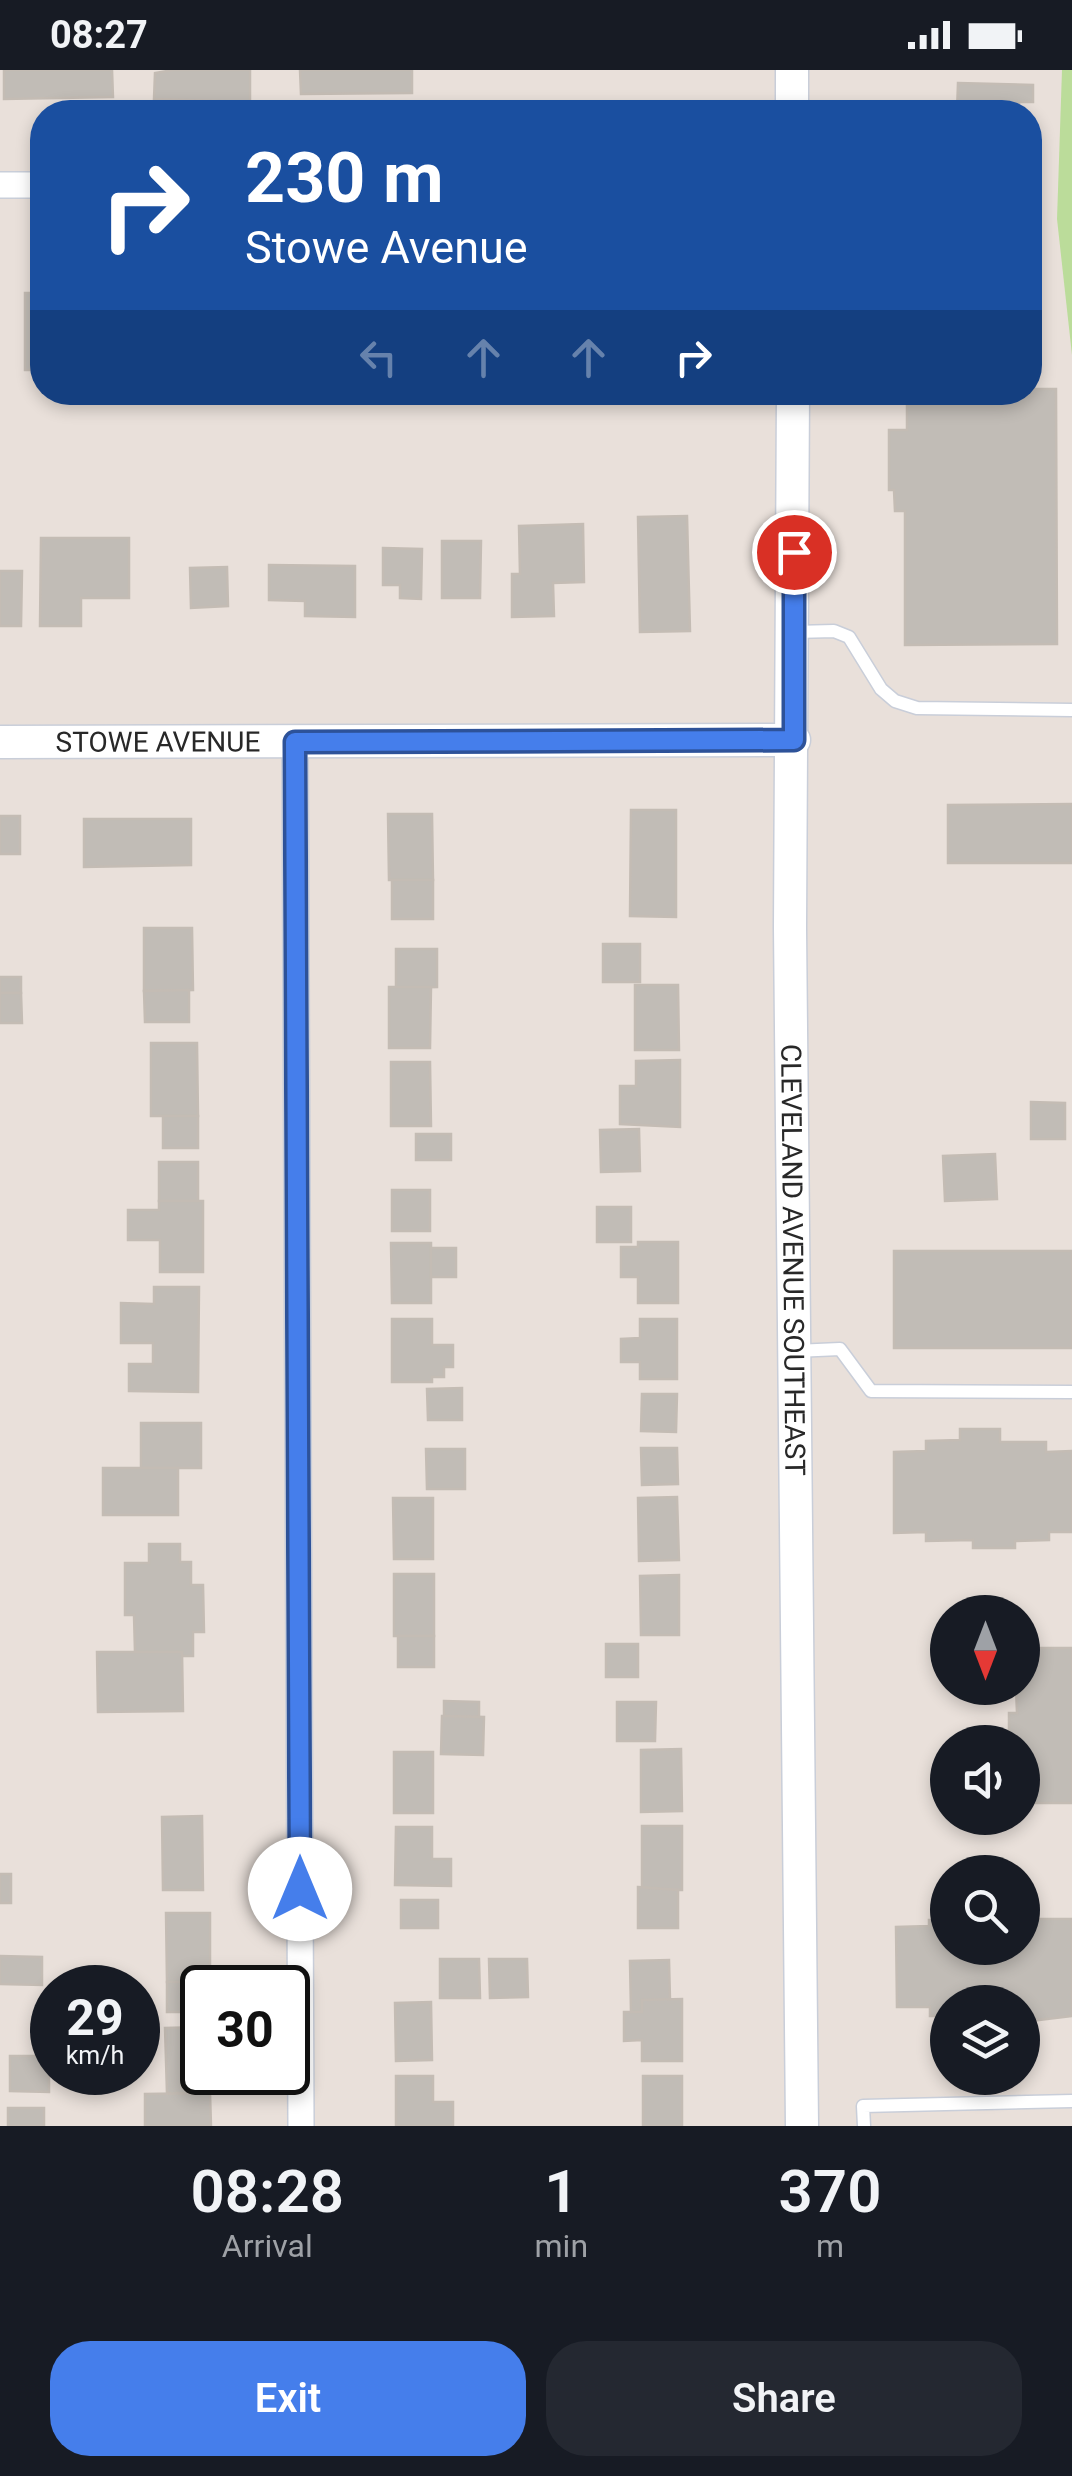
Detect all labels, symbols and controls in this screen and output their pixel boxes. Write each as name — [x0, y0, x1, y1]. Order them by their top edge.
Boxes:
text: 08:27 — [50, 13, 148, 57]
text: 230 m — [245, 137, 444, 219]
icon: right — [80, 140, 210, 270]
text: Stowe Avenue — [245, 221, 528, 274]
icon: left — [351, 330, 406, 385]
icon: ahead — [456, 330, 511, 385]
icon: ahead — [561, 330, 616, 385]
icon: right — [666, 330, 721, 385]
pin — [752, 510, 837, 595]
icon: arrive — [767, 525, 822, 580]
street label: STOWE AVENUE — [56, 725, 260, 759]
street label: CLEVELAND AVENUE SOUTHEAST — [774, 1044, 811, 1476]
north arrow — [930, 1595, 1040, 1705]
map controls — [930, 1595, 1040, 2095]
button: sound — [930, 1725, 1040, 1835]
position arrow — [248, 1837, 352, 1941]
button: search — [930, 1855, 1040, 1965]
speed limit sign: 30 — [180, 1965, 310, 2095]
button: layers — [930, 1985, 1040, 2095]
text: 29 — [66, 1989, 124, 2047]
text: km/h — [66, 2041, 124, 2070]
text: 08:28 — [191, 2156, 344, 2227]
text: 1 — [544, 2156, 578, 2227]
text: 370 — [779, 2156, 881, 2227]
text: Arrival — [222, 2227, 313, 2265]
text: min — [535, 2227, 588, 2265]
text: m — [816, 2227, 844, 2265]
button: Exit — [50, 2341, 526, 2456]
button: Share — [546, 2341, 1022, 2456]

